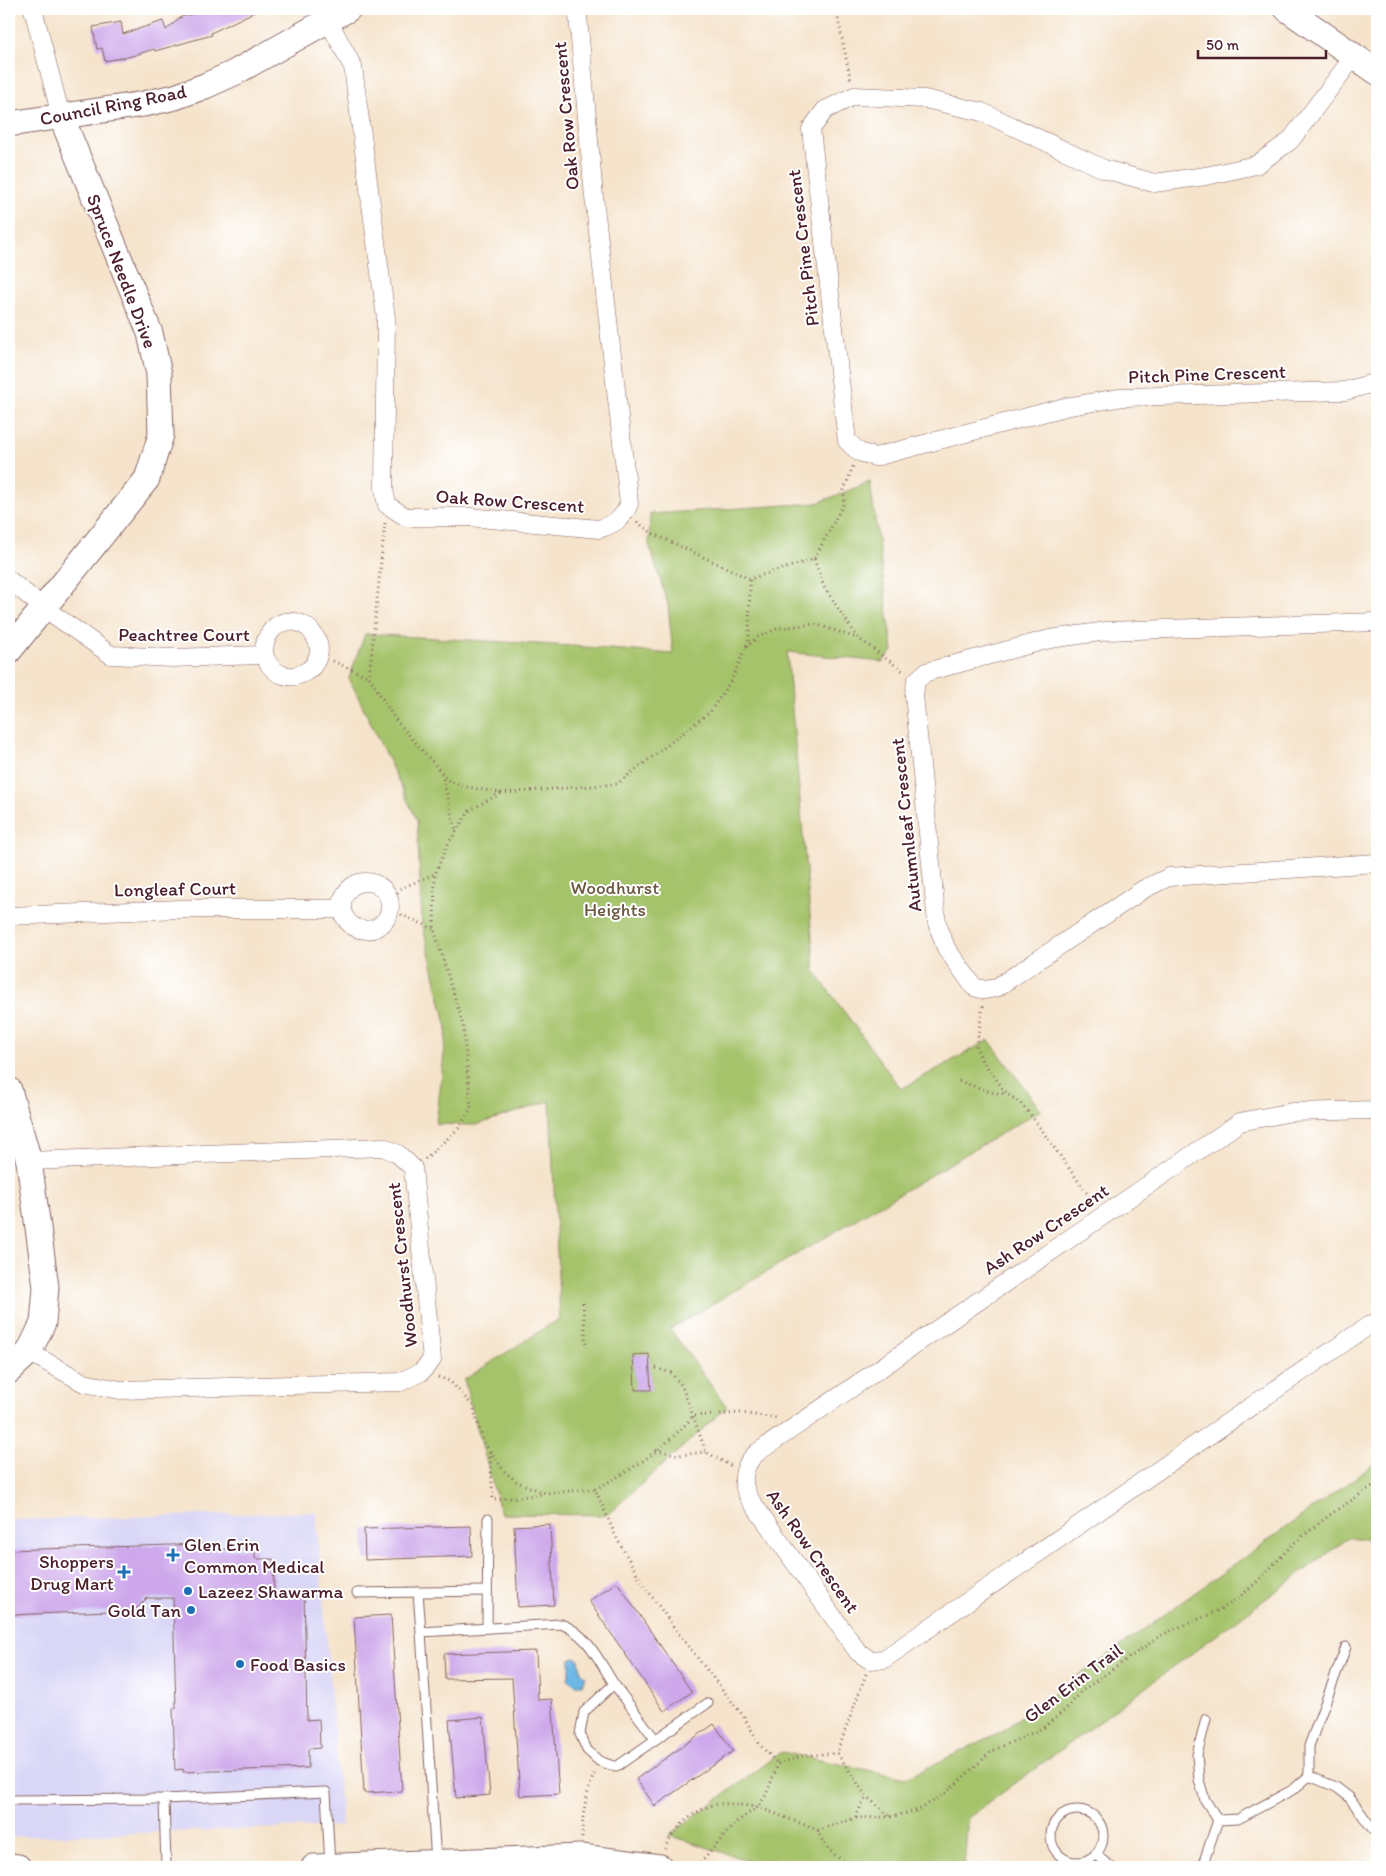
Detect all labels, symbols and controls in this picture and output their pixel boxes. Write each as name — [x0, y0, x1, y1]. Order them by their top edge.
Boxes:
scale bar — [1198, 28, 1326, 60]
text: 50 m — [1206, 36, 1239, 54]
street label: Oak Row Crescent — [548, 41, 584, 191]
street label: Council Ring Road — [38, 79, 189, 130]
street label: Pitch Pine Crescent — [782, 168, 824, 328]
street label: Spruce Needle Drive — [82, 190, 162, 352]
street label: Pitch Pine Crescent — [1128, 360, 1286, 388]
street label: Oak Row Crescent — [435, 484, 585, 518]
street label: Peachtree Court — [118, 623, 250, 646]
street label: Autumnleaf Crescent — [885, 737, 927, 913]
street label: Longleaf Court — [114, 876, 236, 902]
park label: Woodhurst Heights — [571, 876, 659, 921]
street label: Ash Row Crescent — [979, 1179, 1113, 1279]
street label: Woodhurst Crescent — [382, 1181, 422, 1349]
street label: Ash Row Crescent — [762, 1485, 864, 1617]
place label: Glen Erin Common Medical — [184, 1533, 325, 1578]
marker: Glen Erin Common Medical — [166, 1548, 180, 1562]
place label: Shoppers Drug Mart — [30, 1550, 114, 1595]
marker: Shoppers Drug Mart — [118, 1566, 130, 1578]
place label: Lazeez Shawarma — [198, 1580, 344, 1603]
marker: Lazeez Shawarma — [182, 1585, 194, 1597]
place label: Gold Tan — [108, 1599, 181, 1622]
marker: Gold Tan — [185, 1604, 197, 1616]
street label: Glen Erin Trail — [1019, 1638, 1127, 1728]
place label: Food Basics — [250, 1653, 346, 1676]
marker: Food Basics — [234, 1658, 246, 1670]

